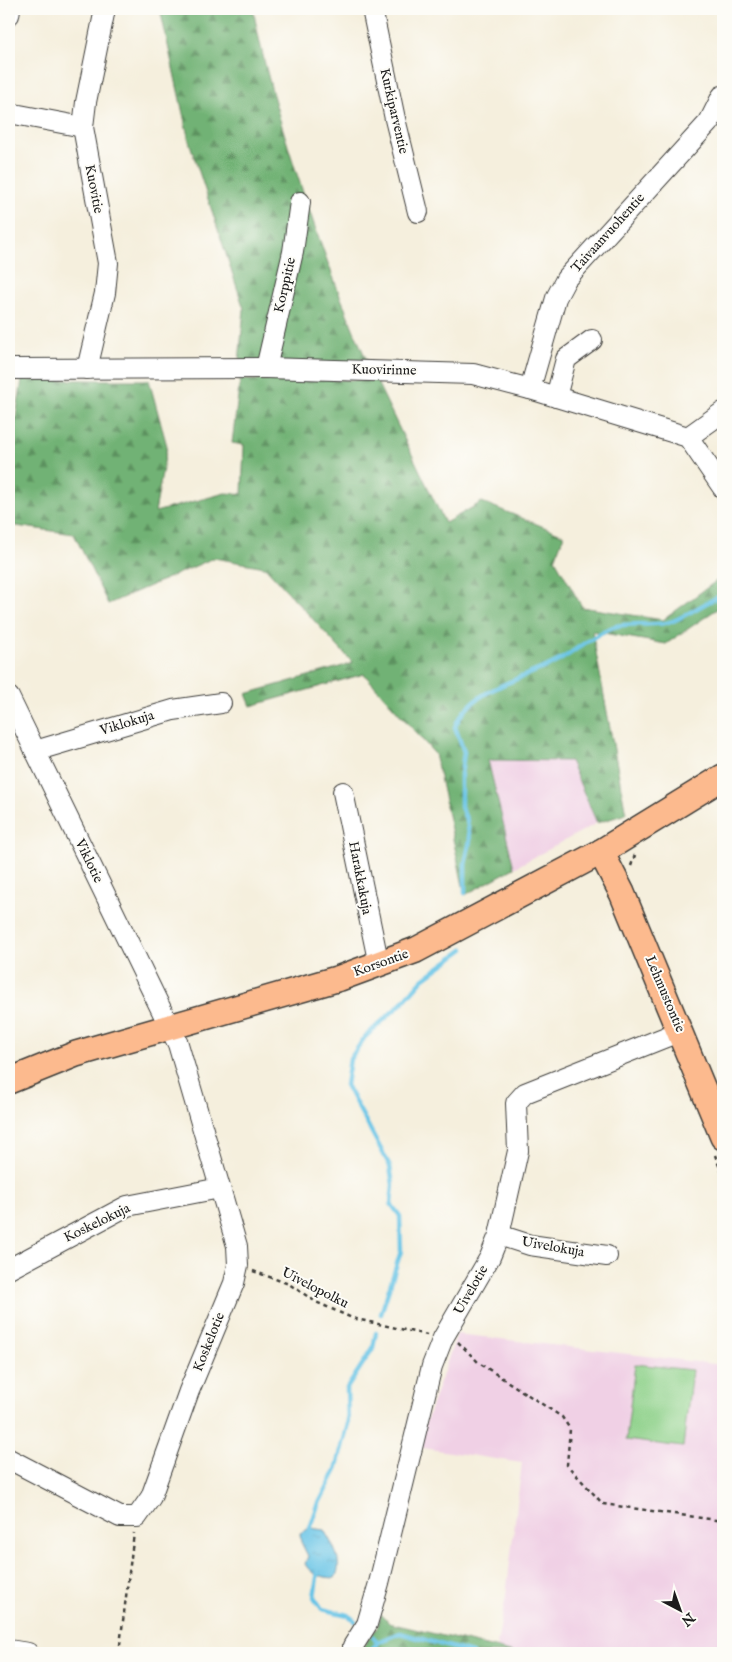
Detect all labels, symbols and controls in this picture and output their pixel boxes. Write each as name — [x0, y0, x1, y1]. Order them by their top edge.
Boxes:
street label: Kurkiparventie — [375, 66, 413, 156]
street label: Kuovitie — [80, 163, 108, 216]
street label: Taivaanvuohentie — [567, 189, 649, 277]
street label: Korppitie — [270, 255, 300, 315]
street label: Kuovirinne — [351, 360, 417, 380]
street label: Viklokuja — [97, 706, 157, 740]
street label: Viklotie — [70, 835, 108, 886]
street label: Harakkakuja — [344, 840, 376, 917]
street label: Korsontie — [351, 945, 412, 981]
street label: Lehmustontie — [641, 953, 689, 1036]
street label: Koskelokuja — [61, 1199, 134, 1247]
street label: Uivelokuja — [520, 1233, 587, 1262]
street label: Uivelotie — [450, 1261, 493, 1318]
street label: Uivelopolku — [278, 1263, 352, 1313]
street label: Koskelotie — [189, 1309, 229, 1374]
north arrow — [654, 1584, 704, 1634]
text: N — [677, 1608, 699, 1630]

